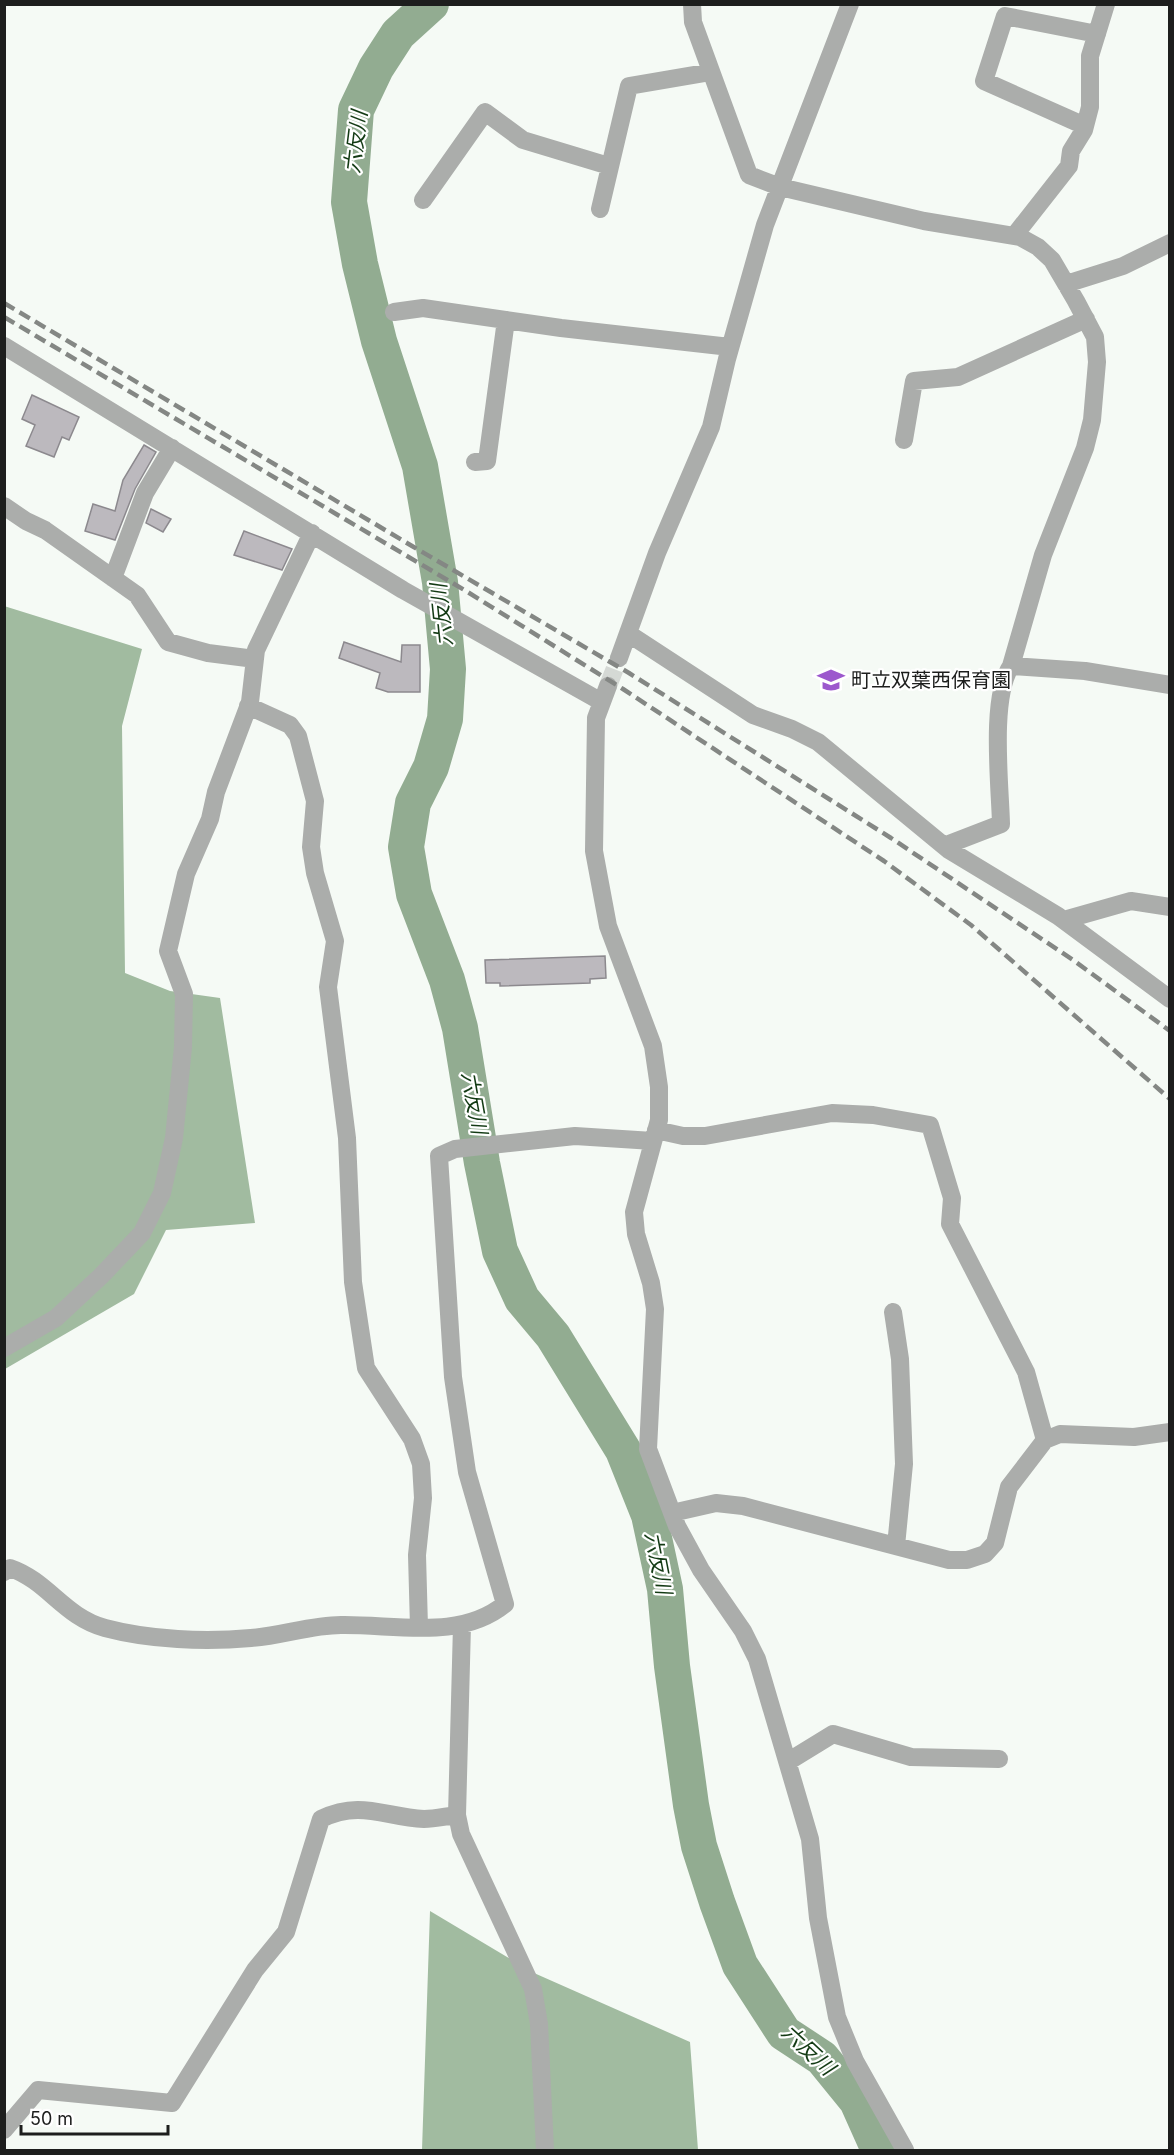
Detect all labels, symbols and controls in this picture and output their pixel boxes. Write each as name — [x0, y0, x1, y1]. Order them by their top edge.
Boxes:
water label: 六反川 — [339, 107, 372, 175]
water label: 六反川 — [426, 580, 457, 648]
school or university icon: 町立双葉西保育園 — [816, 665, 846, 695]
place label: 町立双葉西保育園 — [851, 668, 1011, 692]
water label: 六反川 — [457, 1070, 493, 1138]
water label: 六反川 — [640, 1530, 677, 1598]
water label: 六反川 — [777, 2019, 841, 2082]
scale bar — [21, 2098, 168, 2136]
text: 50 m — [30, 2108, 73, 2129]

